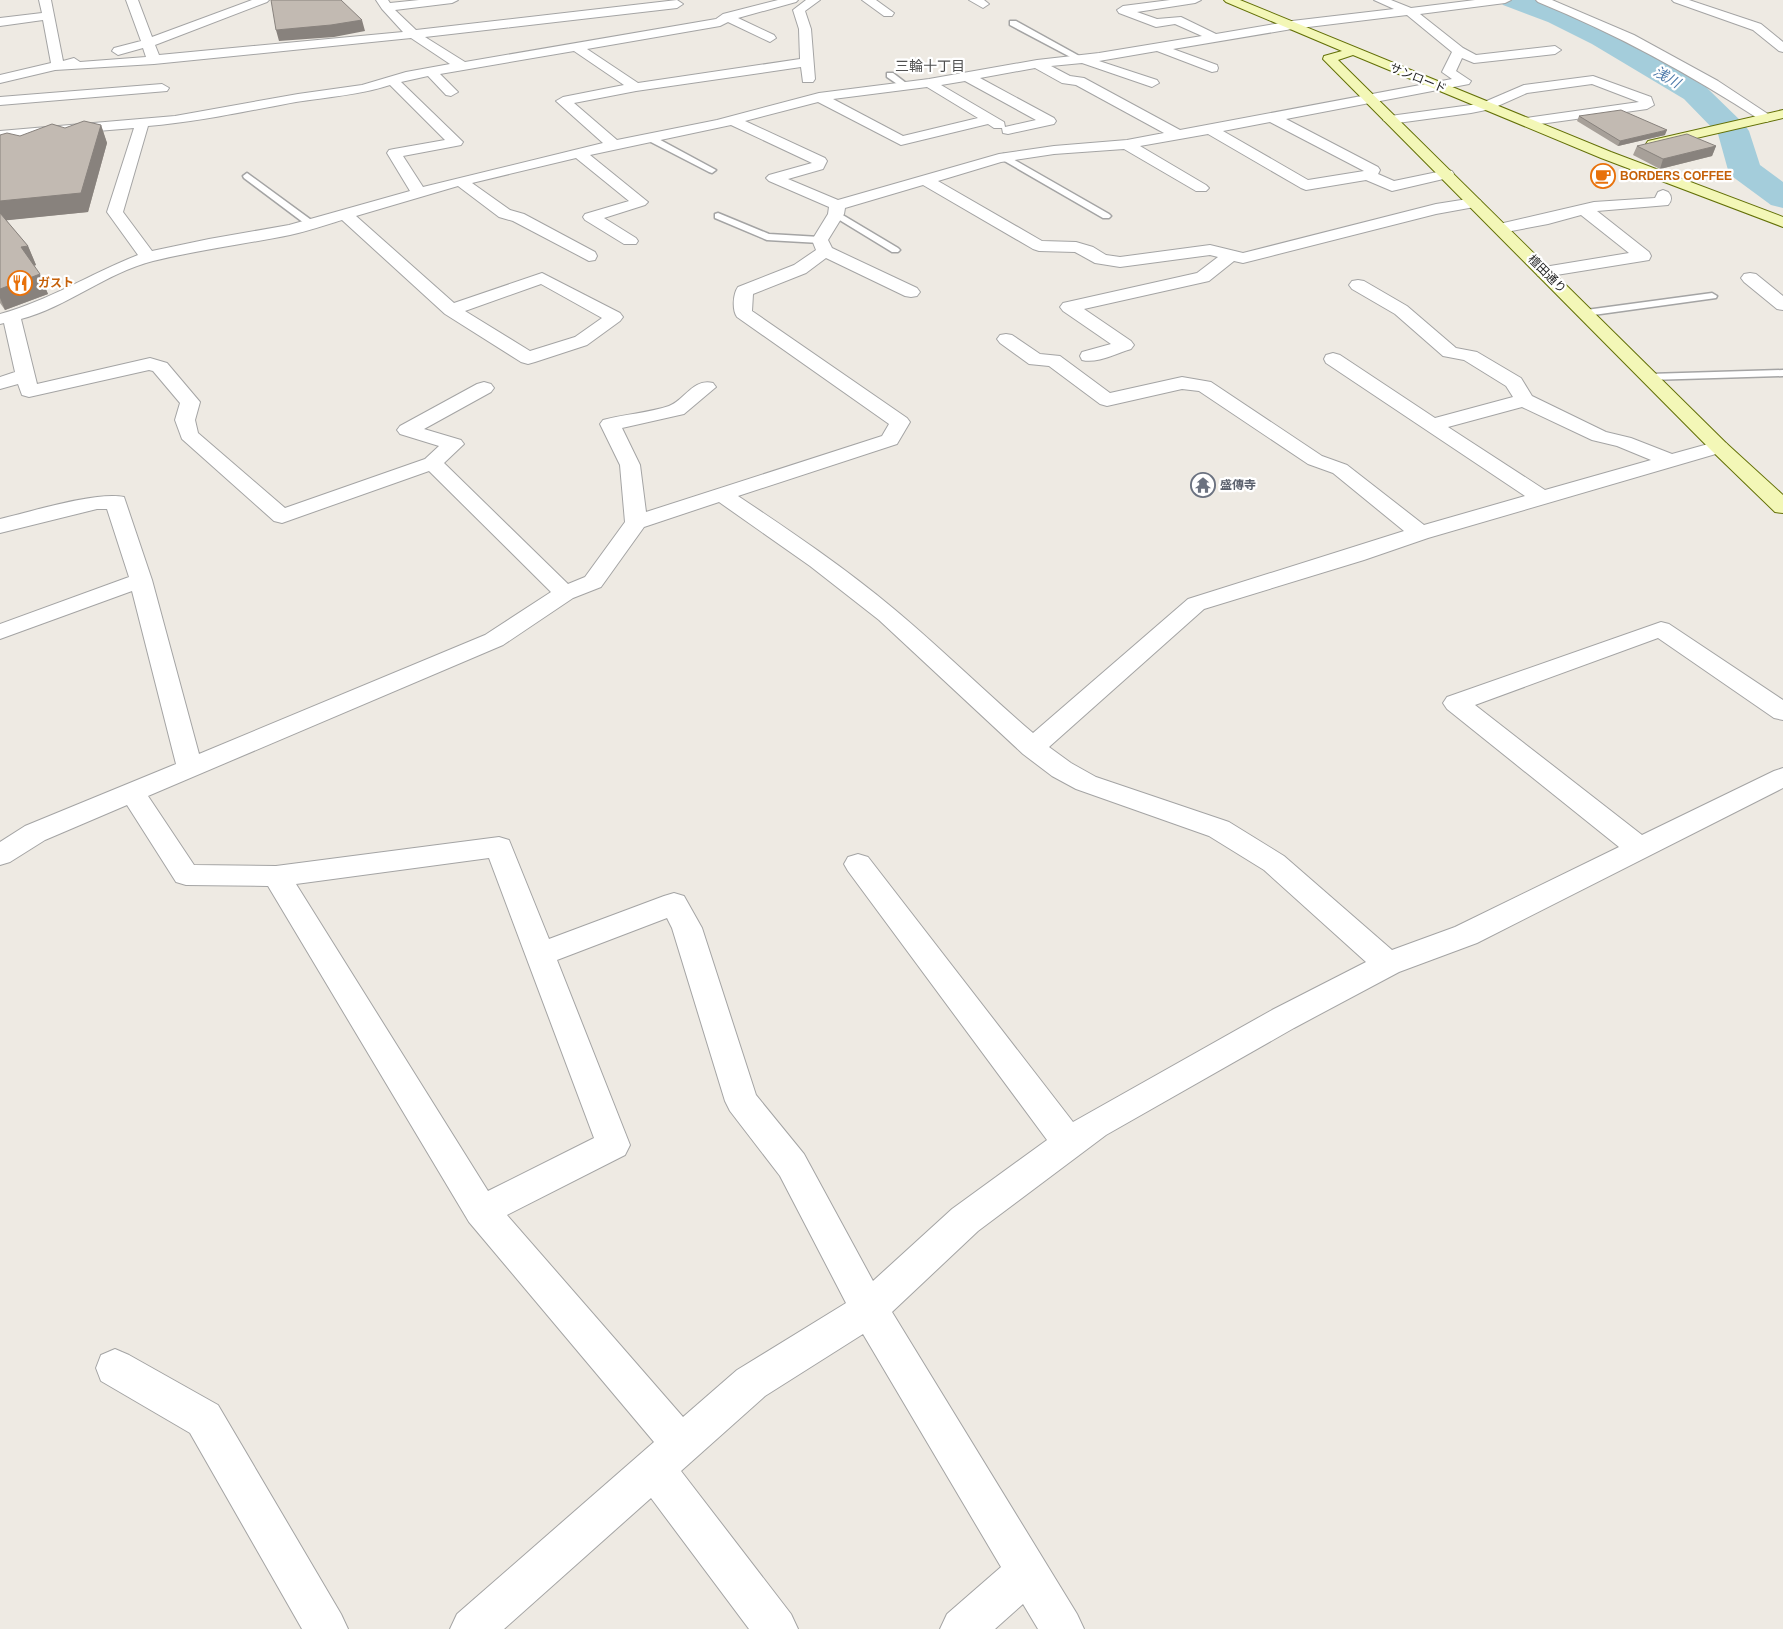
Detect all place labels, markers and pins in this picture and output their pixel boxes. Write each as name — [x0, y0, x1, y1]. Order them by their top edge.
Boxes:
cafe icon: BORDERS COFFEE — [1590, 163, 1616, 189]
place label: BORDERS COFFEE — [1620, 169, 1732, 183]
restaurant icon: ガスト — [7, 270, 33, 296]
place label: ガスト — [38, 276, 74, 290]
temple icon: 盛傳寺 — [1190, 472, 1216, 498]
place label: 盛傳寺 — [1220, 478, 1256, 492]

